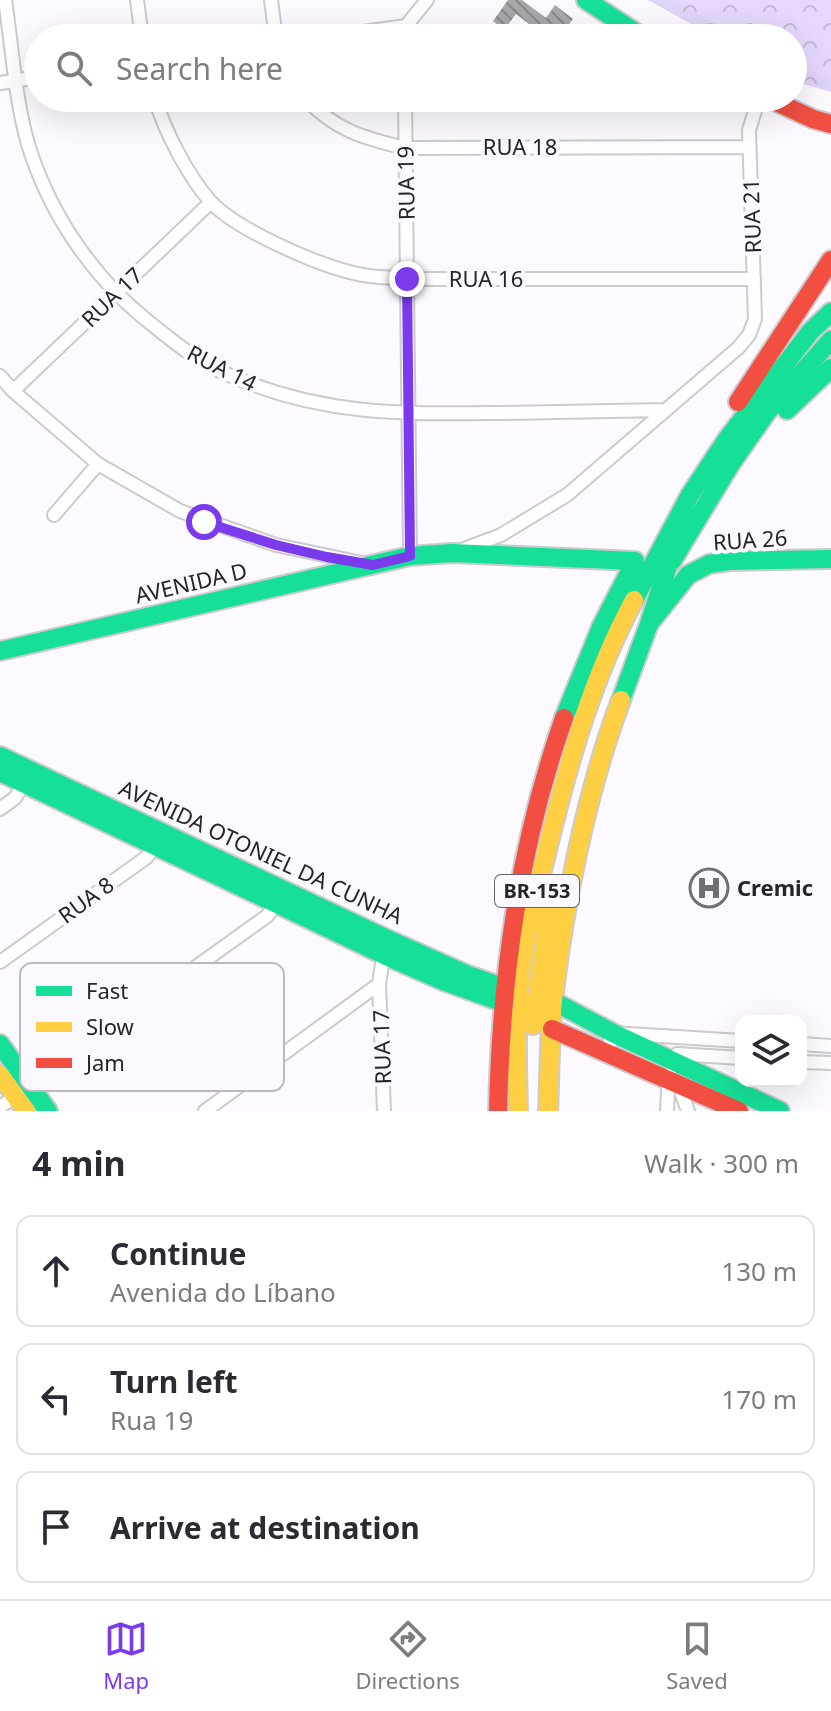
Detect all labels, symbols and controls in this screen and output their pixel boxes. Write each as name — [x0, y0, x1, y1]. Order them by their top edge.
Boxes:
search box — [24, 24, 807, 112]
icon: search — [52, 46, 96, 90]
text: Search here — [116, 48, 283, 89]
street label: RUA 18 — [483, 131, 557, 161]
street label: RUA 19 — [389, 146, 421, 221]
street label: RUA 21 — [735, 178, 767, 254]
street label: RUA 17 — [74, 260, 149, 333]
route end — [389, 261, 425, 297]
street label: RUA 16 — [449, 263, 523, 293]
street label: RUA 14 — [182, 337, 263, 398]
route start — [186, 504, 222, 540]
street label: RUA 26 — [712, 521, 788, 557]
street label: AVENIDA D — [132, 555, 250, 609]
street label: AVENIDA OTONIEL DA CUNHA — [115, 772, 409, 931]
hospital icon: Cremic — [688, 867, 730, 909]
street label: RUA 8 — [52, 869, 119, 930]
place label: Cremic — [737, 872, 813, 902]
road number: BR-153 — [495, 875, 579, 907]
legend — [20, 963, 284, 1091]
text: Fast — [86, 975, 128, 1005]
street label: RUA 17 — [365, 1009, 397, 1085]
text: Slow — [86, 1011, 135, 1041]
map controls — [735, 1015, 807, 1087]
button: layers — [735, 1015, 807, 1087]
text: Jam — [84, 1047, 125, 1077]
text: 4 min — [32, 1140, 126, 1186]
text: Walk · 300 m — [644, 1145, 799, 1181]
text: Continue — [110, 1233, 246, 1274]
icon: ahead — [34, 1249, 78, 1293]
text: 130 m — [721, 1253, 797, 1289]
text: Avenida do Líbano — [110, 1274, 336, 1310]
text: Turn left — [110, 1361, 238, 1402]
icon: left — [34, 1377, 78, 1421]
text: 170 m — [721, 1381, 797, 1417]
text: Rua 19 — [110, 1402, 193, 1438]
icon: arrive — [34, 1505, 78, 1549]
text: Arrive at destination — [110, 1507, 420, 1548]
tab: Map — [103, 1617, 149, 1695]
tab: Directions — [355, 1617, 460, 1695]
tab: Saved — [666, 1617, 728, 1695]

